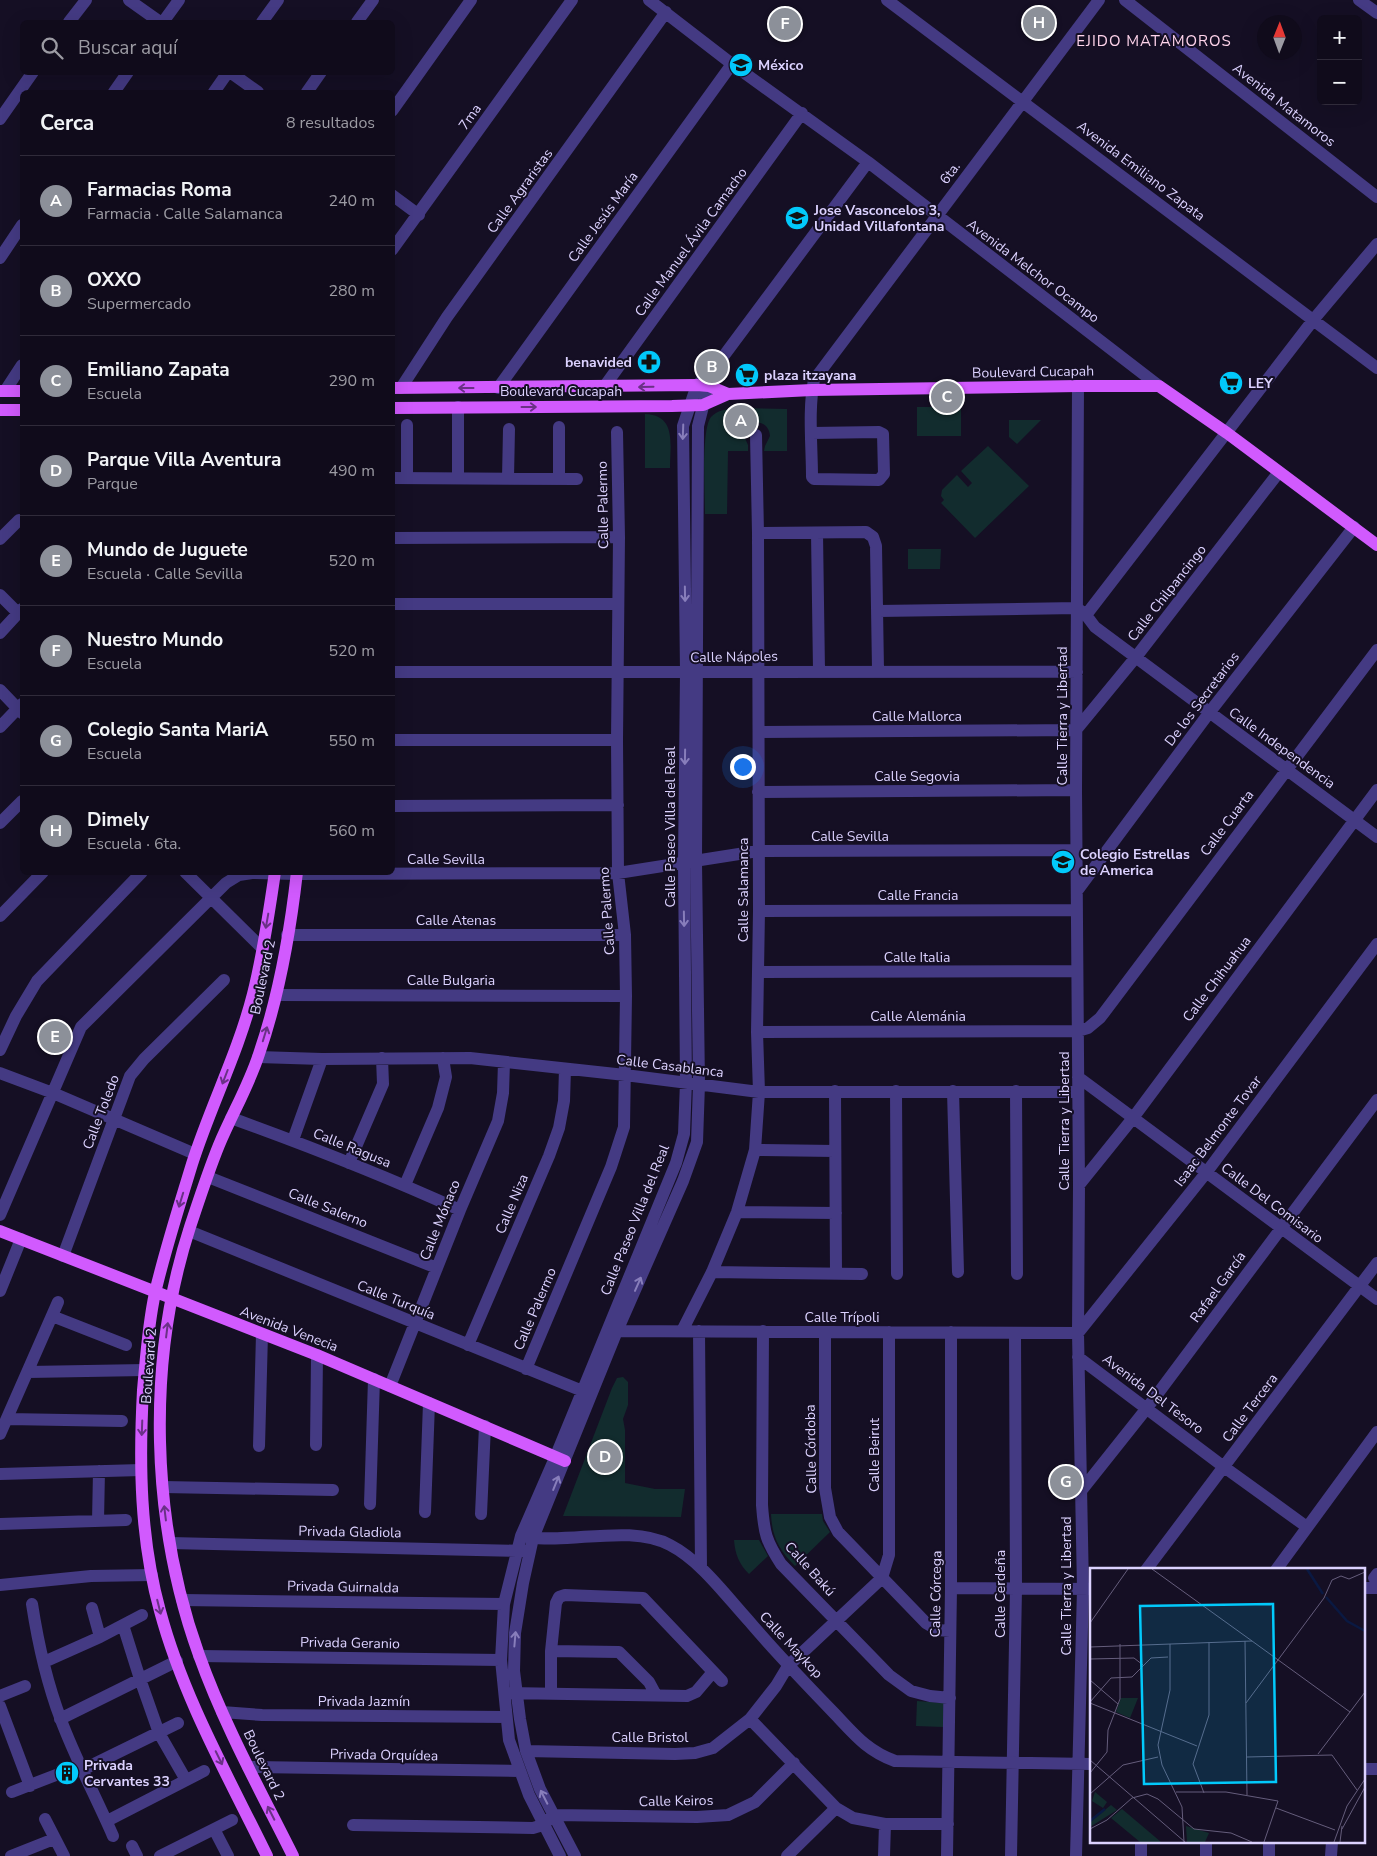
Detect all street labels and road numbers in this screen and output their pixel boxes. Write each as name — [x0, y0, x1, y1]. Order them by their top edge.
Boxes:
street label: Avenida Matamoros — [1229, 59, 1340, 151]
street label: 7ma — [454, 100, 486, 134]
street label: Avenida Emiliano Zapata — [1073, 117, 1209, 225]
street label: Calle Agraristas — [483, 145, 557, 237]
street label: 6ta. — [935, 158, 965, 188]
street label: Calle Manuel Ávila Camacho — [630, 163, 752, 320]
street label: Calle Jesús María — [564, 168, 642, 266]
street label: Avenida Melchor Ocampo — [963, 215, 1103, 327]
street label: Boulevard Cucapah — [972, 361, 1094, 383]
street label: Boulevard Cucapah — [500, 382, 622, 401]
street label: Calle Palermo — [593, 461, 613, 549]
street label: Calle Chilpancingo — [1123, 541, 1211, 645]
street label: Calle Tierra y Libertad — [1053, 646, 1072, 786]
street label: Calle Nápoles — [690, 647, 778, 667]
street label: De los Secretarios — [1160, 648, 1244, 750]
street label: Calle Independencia — [1225, 703, 1339, 793]
street label: Calle Mallorca — [872, 707, 962, 726]
street label: Calle Paseo Villa del Real — [661, 746, 680, 908]
street label: Calle Segovia — [874, 767, 960, 786]
street label: Calle Cuarta — [1196, 786, 1258, 860]
street label: Calle Sevilla — [811, 827, 889, 846]
street label: Calle Salamanca — [734, 838, 753, 942]
street label: Calle Sevilla — [407, 850, 485, 869]
street label: Calle Palermo — [594, 866, 620, 956]
street label: Calle Francia — [878, 886, 958, 905]
street label: Calle Atenas — [416, 911, 496, 930]
street label: Calle Chihuahua — [1178, 932, 1256, 1026]
street label: Boulevard 2 — [246, 938, 280, 1016]
street label: Calle Italia — [884, 948, 950, 967]
street label: Calle Bulgaria — [407, 971, 495, 990]
street label: Calle Alemánia — [870, 1007, 966, 1026]
street label: Calle Casablanca — [615, 1050, 725, 1082]
street label: Calle Tierra y Libertad — [1055, 1051, 1074, 1191]
street label: Calle Toledo — [78, 1072, 124, 1152]
street label: Isaac Belmonte Tovar — [1170, 1072, 1266, 1190]
street label: Calle Ragusa — [310, 1124, 394, 1172]
street label: Calle Paseo Villa del Real — [596, 1141, 674, 1298]
street label: Calle Del Comisario — [1217, 1158, 1327, 1248]
street label: Calle Niza — [491, 1171, 533, 1237]
street label: Calle Mónaco — [415, 1177, 465, 1263]
street label: Calle Salerno — [285, 1183, 371, 1233]
street label: Rafael García — [1186, 1248, 1250, 1326]
street label: Calle Palermo — [509, 1265, 561, 1353]
street label: Calle Turquía — [354, 1276, 438, 1324]
street label: Avenida Venecia — [237, 1302, 341, 1356]
street label: Calle Trípoli — [805, 1308, 879, 1327]
street label: Boulevard 2 — [137, 1327, 161, 1405]
street label: Avenida Del Tesoro — [1098, 1350, 1208, 1439]
street label: Calle Tercera — [1218, 1370, 1282, 1446]
street label: Calle Córdoba — [801, 1404, 821, 1494]
street label: Calle Beirut — [865, 1418, 884, 1492]
street label: Calle Tierra y Libertad — [1057, 1516, 1076, 1656]
street label: Privada Gladiola — [298, 1522, 402, 1542]
street label: Calle Bakú — [780, 1538, 840, 1600]
street label: Calle Córcega — [926, 1550, 946, 1638]
street label: Calle Cerdeña — [991, 1550, 1010, 1638]
street label: Privada Guirnalda — [287, 1577, 399, 1597]
street label: Calle Maykop — [755, 1607, 827, 1683]
street label: Privada Geranio — [300, 1633, 400, 1653]
street label: Privada Jazmín — [318, 1692, 410, 1711]
street label: Boulevard 2 — [239, 1727, 289, 1803]
street label: Calle Bristol — [611, 1728, 689, 1747]
street label: Privada Orquídea — [330, 1745, 438, 1765]
street label: Calle Keiros — [639, 1791, 714, 1811]

